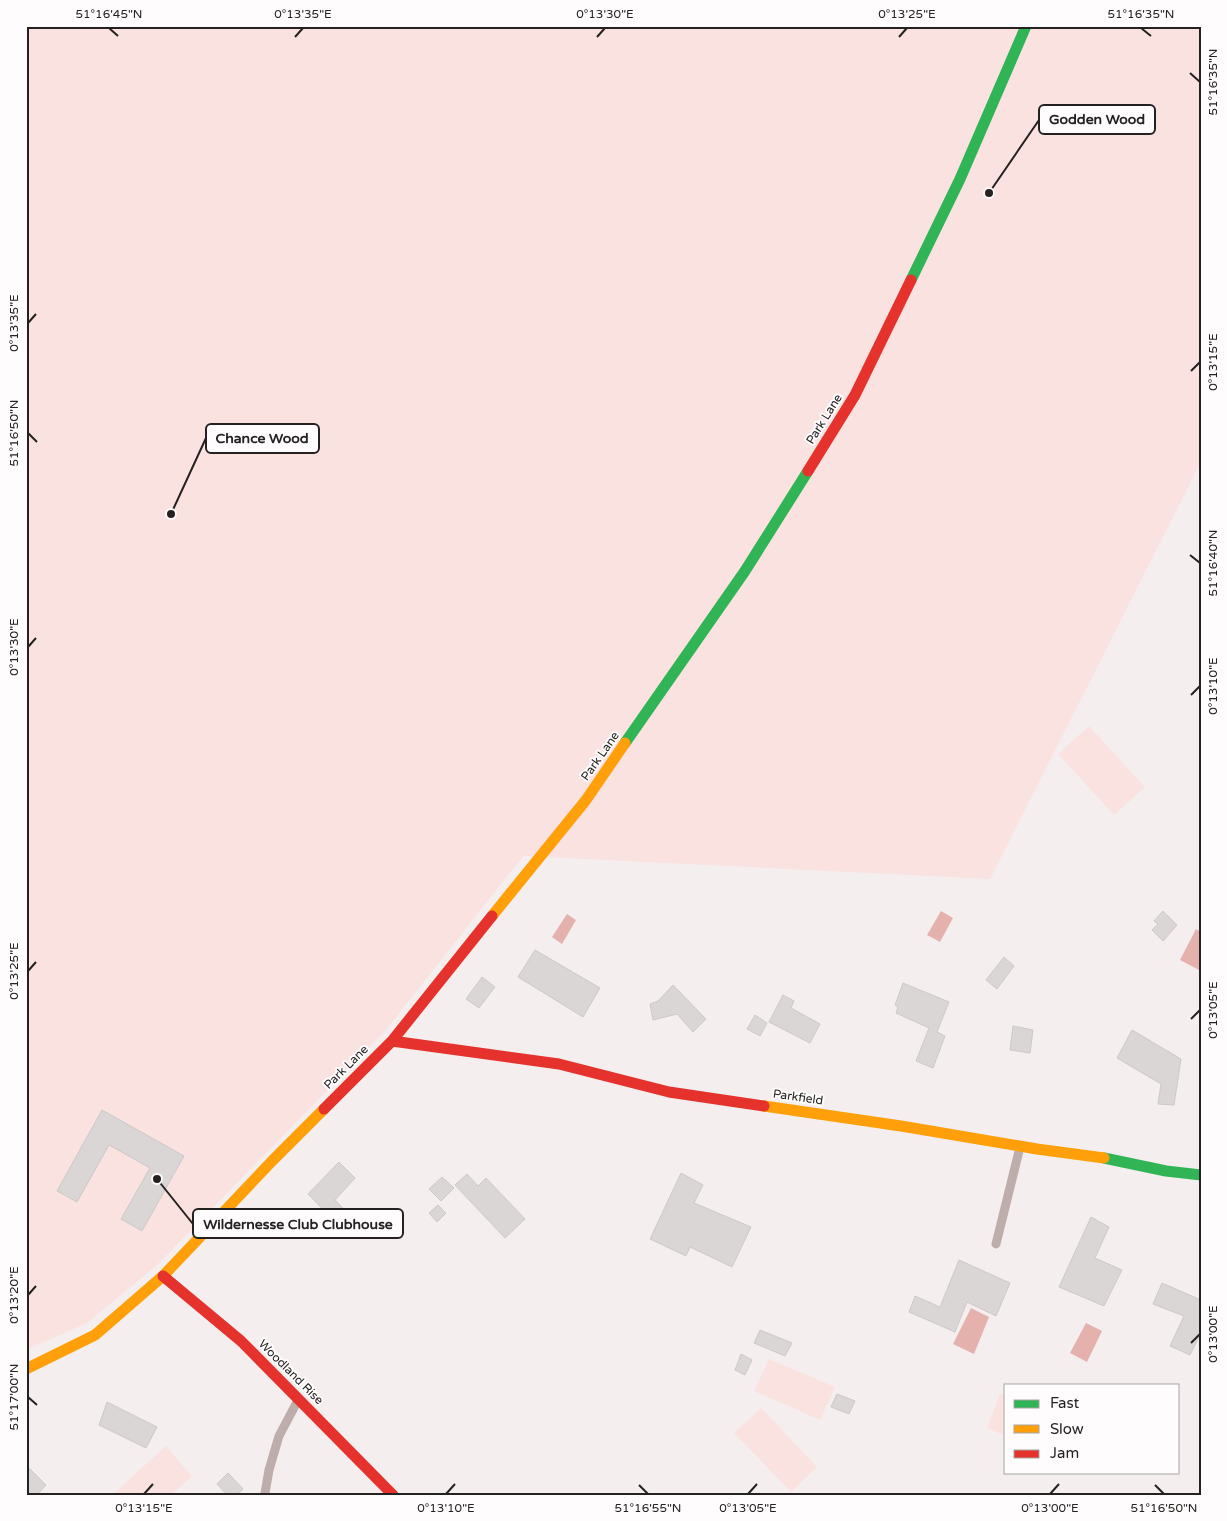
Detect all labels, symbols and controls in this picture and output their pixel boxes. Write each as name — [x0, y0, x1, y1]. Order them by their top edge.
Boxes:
text: 51°16'45"N — [76, 7, 143, 21]
text: 0°13'35"E — [274, 7, 332, 21]
text: 0°13'30"E — [576, 7, 634, 21]
text: 0°13'25"E — [878, 7, 936, 21]
text: 51°16'35"N — [1108, 7, 1175, 21]
text: 51°16'35"N — [1206, 49, 1220, 116]
callout: Godden Wood — [1039, 105, 1155, 134]
text: Godden Wood — [1049, 111, 1145, 128]
text: 0°13'35"E — [7, 294, 21, 352]
text: 0°13'15"E — [1206, 333, 1220, 391]
street label: Park Lane — [803, 391, 845, 447]
text: 51°16'50"N — [7, 400, 21, 467]
callout: Chance Wood — [206, 424, 319, 453]
text: Chance Wood — [215, 430, 309, 447]
text: 51°16'40"N — [1206, 530, 1220, 597]
text: 0°13'30"E — [7, 618, 21, 676]
text: 0°13'10"E — [1206, 657, 1220, 715]
street label: Park Lane — [578, 729, 622, 783]
text: 0°13'25"E — [7, 942, 21, 1000]
text: 0°13'05"E — [1206, 981, 1220, 1039]
street label: Park Lane — [321, 1042, 371, 1092]
street label: Parkfield — [772, 1087, 824, 1107]
callout: Wildernesse Club Clubhouse — [193, 1209, 403, 1238]
text: Wildernesse Club Clubhouse — [203, 1216, 393, 1233]
text: 0°13'20"E — [7, 1266, 21, 1324]
text: 0°13'00"E — [1206, 1305, 1220, 1363]
street label: Woodland Rise — [256, 1337, 326, 1407]
text: 51°17'00"N — [7, 1364, 21, 1431]
legend — [1004, 1384, 1180, 1474]
text: Fast — [1050, 1394, 1080, 1412]
text: Slow — [1050, 1420, 1084, 1438]
text: Jam — [1050, 1444, 1079, 1462]
text: 0°13'15"E — [115, 1501, 173, 1515]
text: 0°13'10"E — [417, 1501, 475, 1515]
text: 51°16'55"N — [615, 1501, 682, 1515]
text: 0°13'05"E — [719, 1501, 777, 1515]
text: 0°13'00"E — [1021, 1501, 1079, 1515]
text: 51°16'50"N — [1131, 1501, 1198, 1515]

